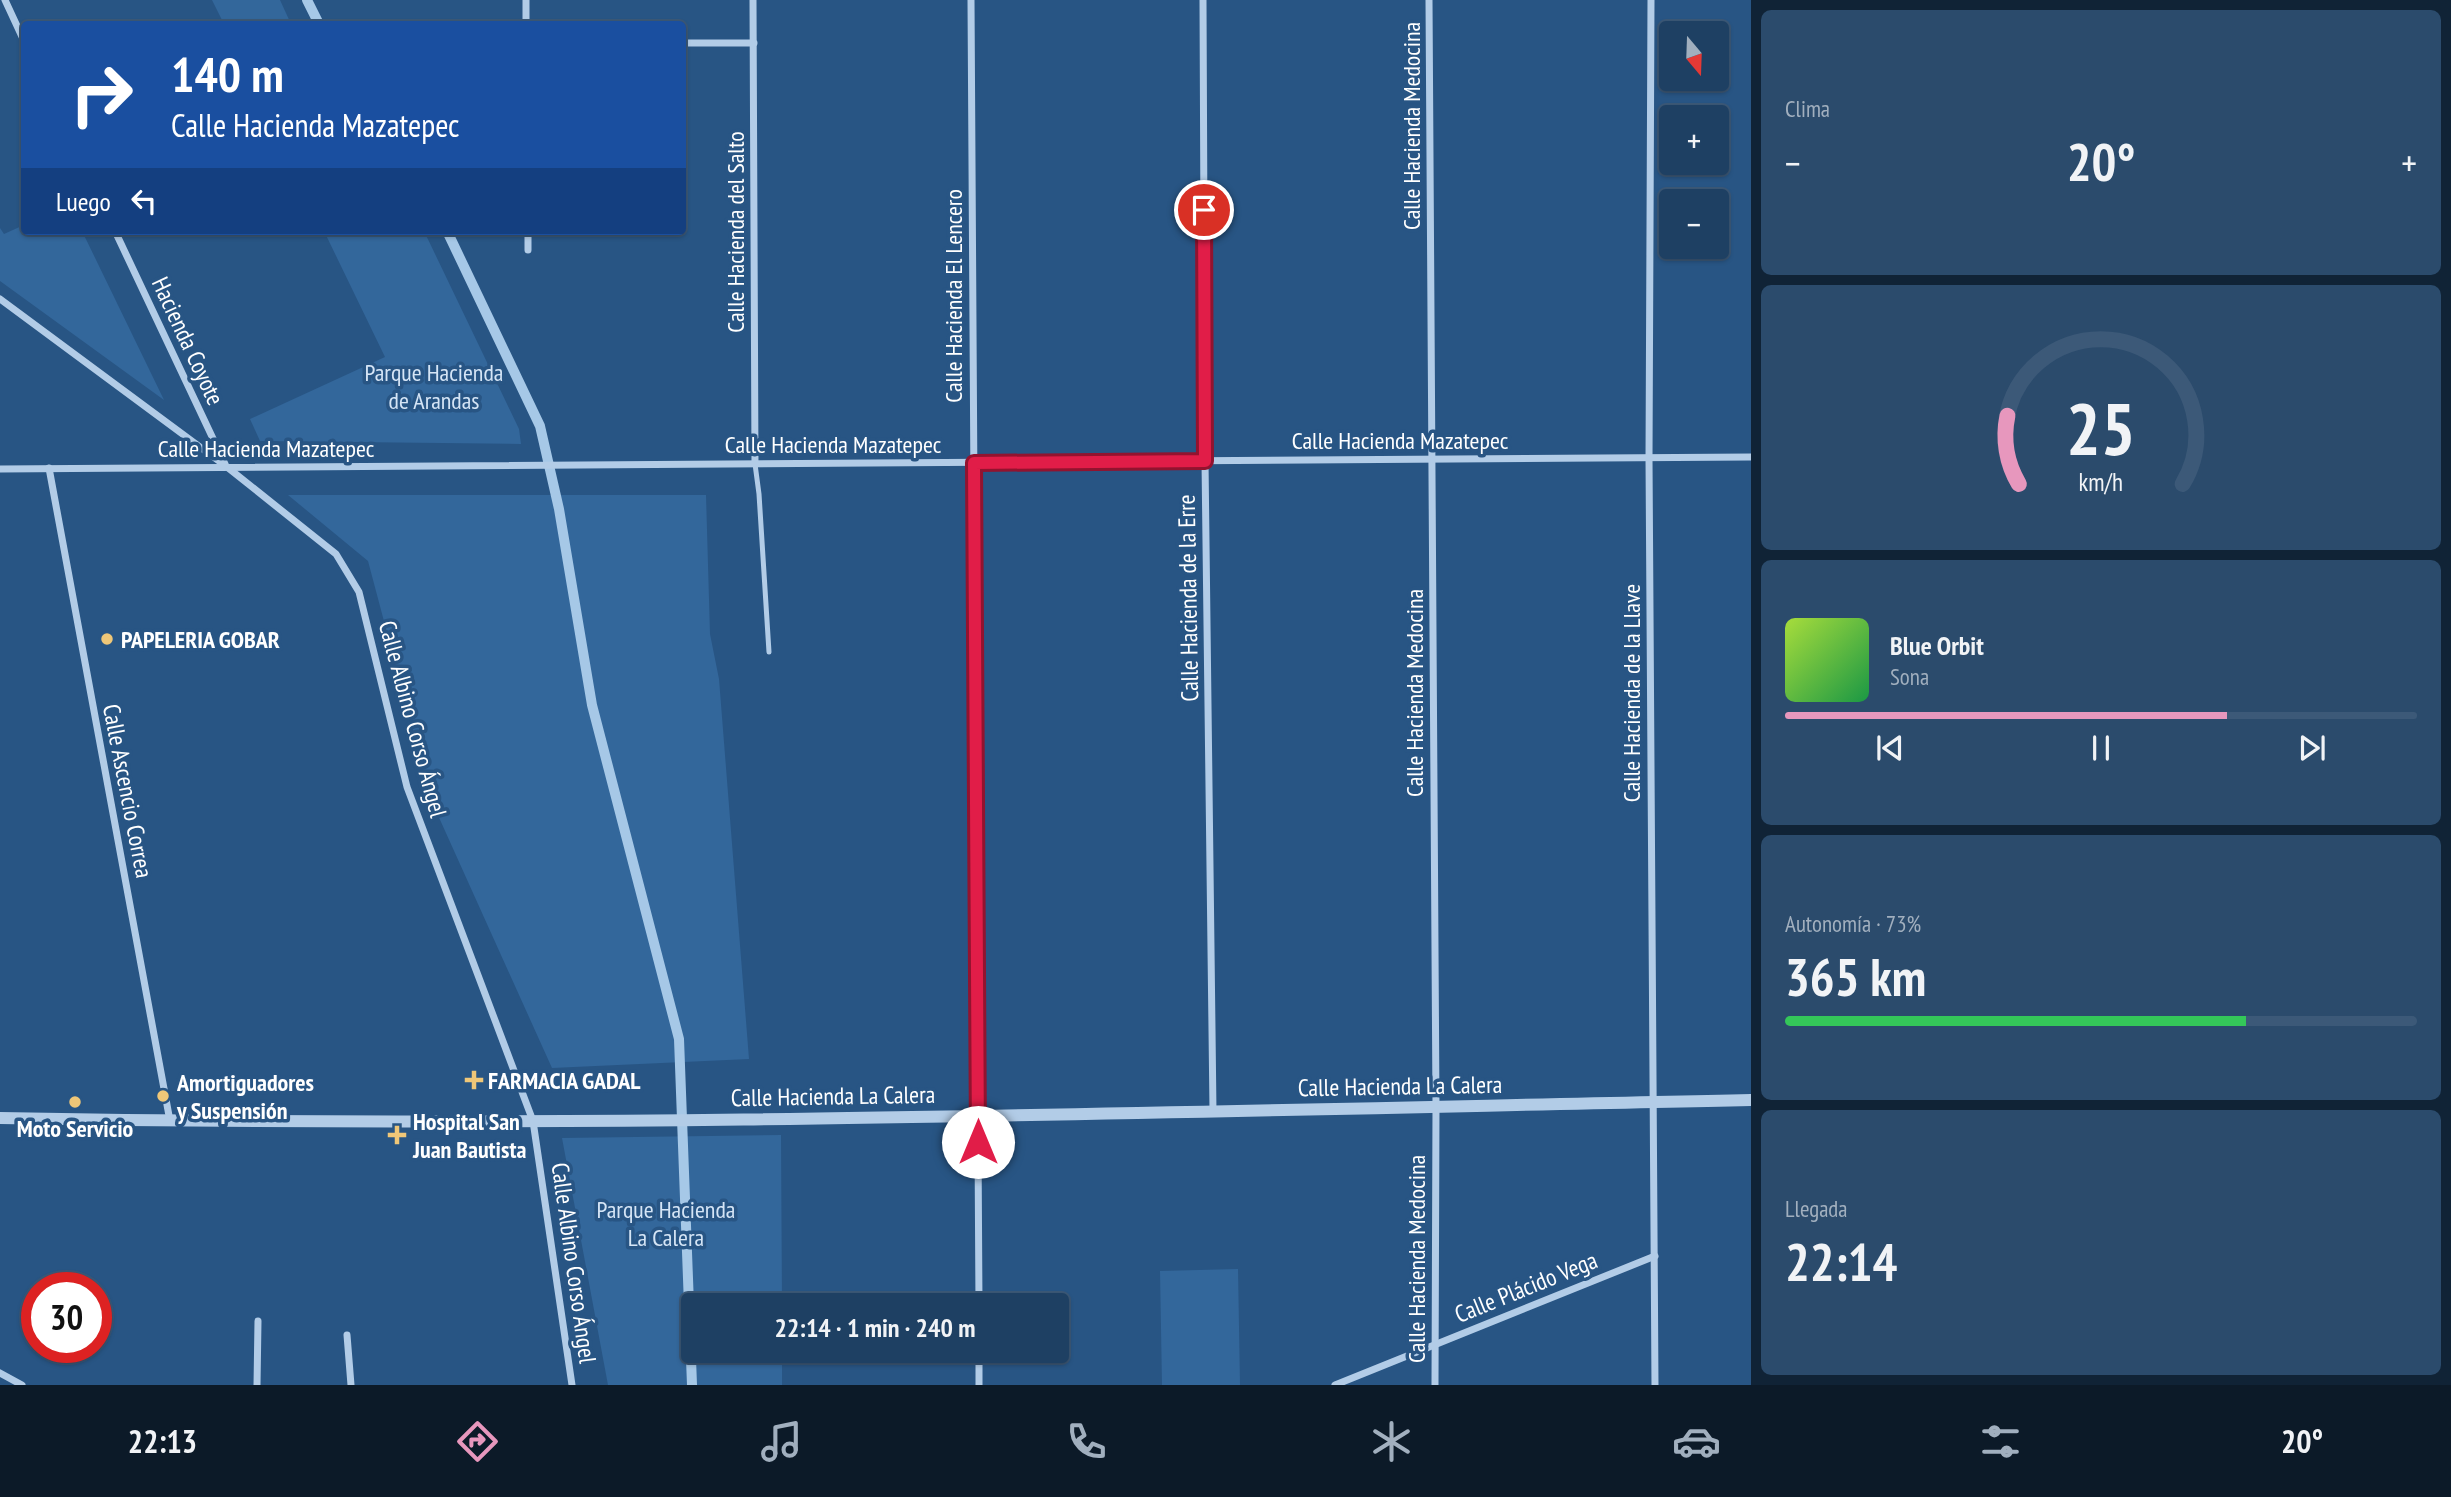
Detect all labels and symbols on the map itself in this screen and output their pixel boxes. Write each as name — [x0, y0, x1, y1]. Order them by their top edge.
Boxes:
north arrow — [1659, 21, 1729, 91]
street label: Calle Hacienda Medocina — [1396, 22, 1427, 230]
street label: Calle Hacienda del Salto — [720, 131, 751, 333]
pin — [1174, 180, 1234, 240]
street label: Calle Hacienda El Lencero — [938, 189, 969, 403]
street label: Hacienda Coyote — [145, 272, 231, 410]
park label: Parque Hacienda de Arandas — [365, 357, 503, 416]
street label: Calle Hacienda Mazatepec — [1292, 425, 1509, 456]
street label: Calle Hacienda Mazatepec — [725, 429, 942, 460]
street label: Calle Hacienda Mazatepec — [158, 433, 375, 464]
street label: Calle Hacienda de la Erre — [1171, 494, 1205, 702]
street label: Calle Hacienda de la Llave — [1616, 584, 1647, 802]
street label: Calle Hacienda Medocina — [1399, 589, 1430, 797]
street label: Calle Albino Corso Ángel — [372, 617, 454, 821]
place label: PAPELERIA GOBAR — [121, 624, 280, 655]
marker: PAPELERIA GOBAR — [99, 631, 115, 647]
street label: Calle Ascencio Correa — [96, 701, 160, 881]
place label: FARMACIA GADAL — [488, 1065, 641, 1096]
place label: Amortiguadores y Suspensión — [176, 1067, 314, 1126]
street label: Calle Hacienda La Calera — [1298, 1069, 1502, 1103]
marker: FARMACIA GADAL — [466, 1072, 482, 1088]
street label: Calle Hacienda La Calera — [731, 1079, 935, 1113]
marker: Amortiguadores y Suspensión — [155, 1088, 171, 1104]
marker: Moto Servicio — [67, 1094, 83, 1110]
position arrow — [941, 1105, 1015, 1179]
place label: Hospital San Juan Bautista — [412, 1106, 526, 1165]
place label: Moto Servicio — [17, 1113, 134, 1144]
marker: Hospital San Juan Bautista — [387, 1125, 407, 1145]
street label: Calle Hacienda Medocina — [1401, 1155, 1432, 1363]
street label: Calle Albino Corso Ángel — [545, 1161, 603, 1366]
park label: Parque Hacienda La Calera — [597, 1194, 735, 1253]
street label: Calle Plácido Vega — [1450, 1244, 1602, 1330]
speed limit sign: 30 — [21, 1272, 112, 1363]

